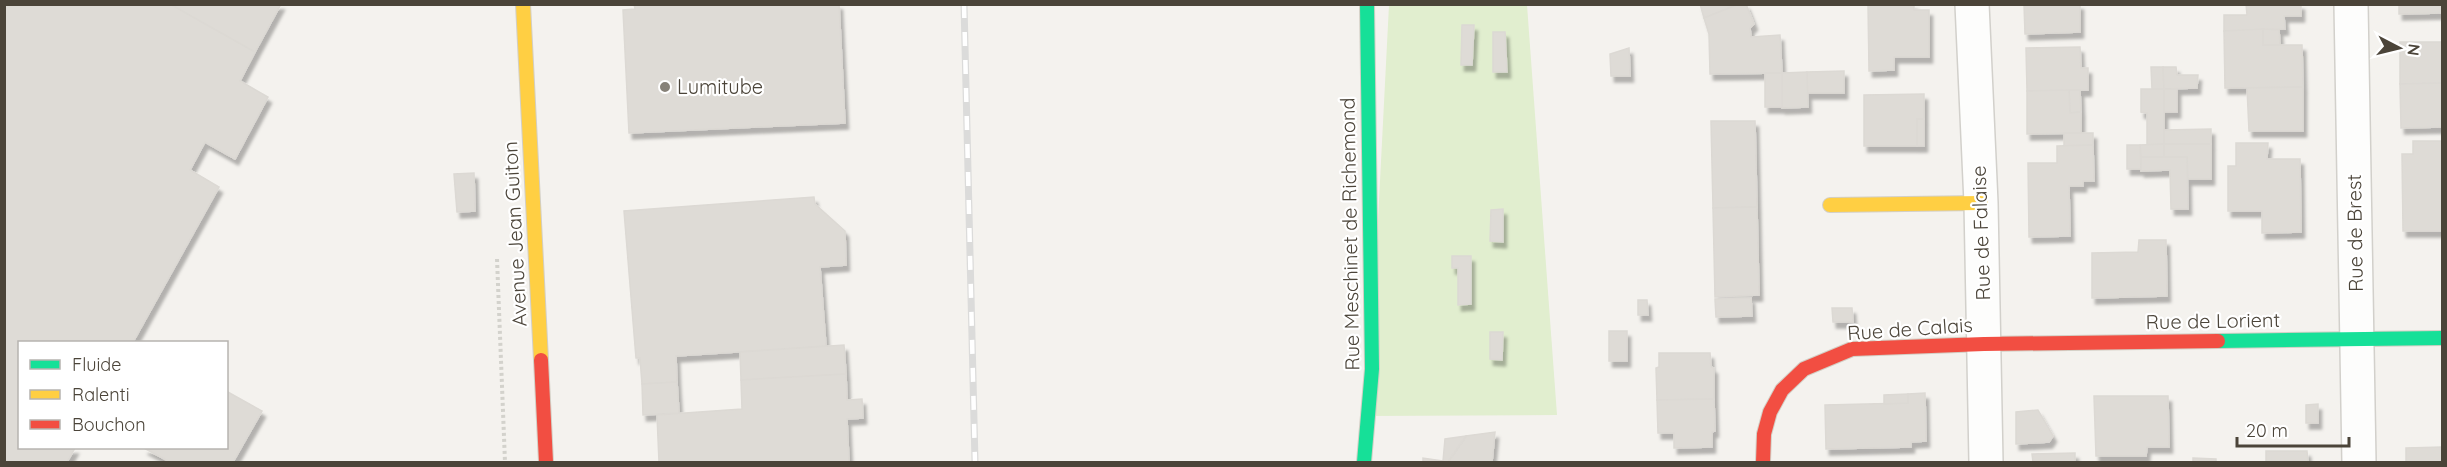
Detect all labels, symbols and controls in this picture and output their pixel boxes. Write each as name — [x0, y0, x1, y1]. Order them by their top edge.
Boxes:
north arrow — [2369, 18, 2429, 78]
text: N — [2403, 43, 2425, 57]
place label: Lumitube — [677, 74, 763, 99]
marker: Lumitube — [658, 80, 672, 94]
street label: Rue Meschinet de Richemond — [1335, 97, 1364, 371]
street label: Avenue Jean Guiton — [497, 141, 532, 327]
street label: Rue de Falaise — [1966, 165, 1995, 301]
street label: Rue de Brest — [2341, 174, 2368, 292]
street label: Rue de Lorient — [2146, 307, 2281, 334]
street label: Rue de Calais — [1846, 312, 1974, 345]
legend — [18, 341, 228, 449]
text: Fluide — [72, 353, 121, 376]
text: Ralenti — [72, 383, 130, 406]
scale bar — [2237, 410, 2350, 448]
text: Bouchon — [72, 413, 146, 436]
text: 20 m — [2246, 419, 2288, 442]

